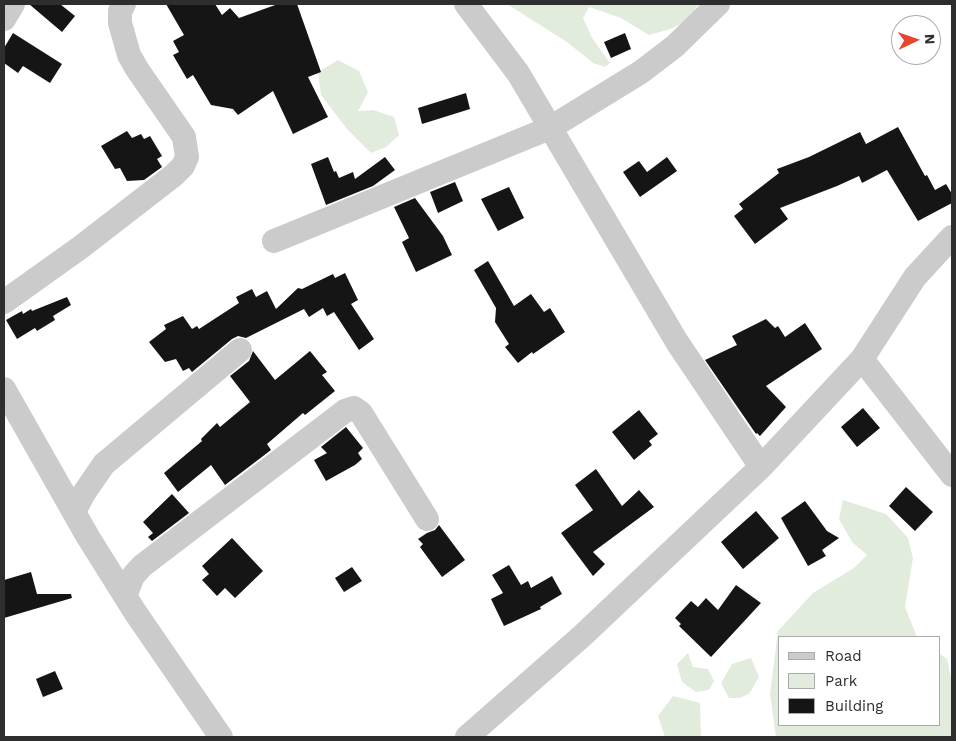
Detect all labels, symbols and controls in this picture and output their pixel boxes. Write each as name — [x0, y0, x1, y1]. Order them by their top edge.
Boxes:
north arrow — [891, 15, 941, 65]
text: N — [922, 34, 938, 45]
legend — [778, 636, 941, 726]
text: Road — [825, 647, 862, 665]
text: Park — [825, 672, 857, 690]
text: Building — [825, 697, 883, 715]

